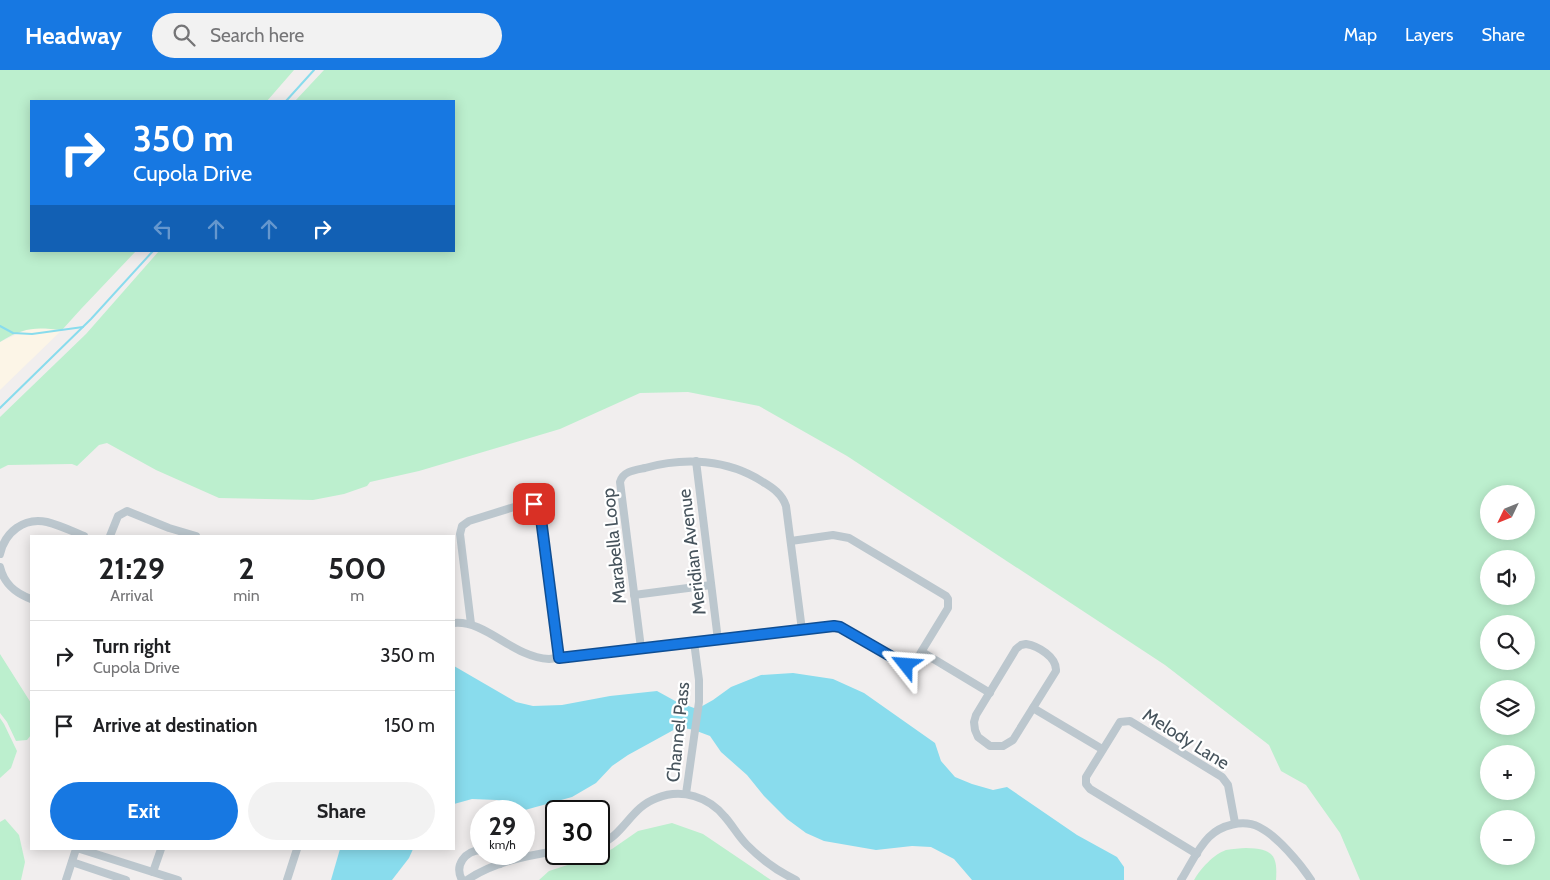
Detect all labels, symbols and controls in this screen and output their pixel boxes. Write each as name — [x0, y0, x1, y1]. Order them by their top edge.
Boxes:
search box — [152, 13, 502, 58]
text: Headway — [25, 21, 122, 50]
icon: search — [170, 21, 198, 49]
text: Search here — [210, 24, 304, 47]
text: Map — [1344, 24, 1377, 46]
text: Layers — [1405, 24, 1454, 46]
text: Share — [1482, 24, 1525, 46]
text: 350 m — [133, 117, 234, 160]
icon: right — [50, 120, 115, 185]
text: Cupola Drive — [133, 160, 252, 187]
icon: left — [149, 215, 177, 243]
icon: ahead — [202, 215, 230, 243]
icon: ahead — [255, 215, 283, 243]
icon: right — [308, 215, 336, 243]
pin — [513, 483, 555, 525]
north arrow — [1480, 485, 1535, 540]
map controls — [1480, 485, 1535, 865]
street label: Marabella Loop — [597, 487, 631, 605]
street label: Meridian Avenue — [673, 488, 711, 616]
icon: arrive — [520, 490, 548, 518]
text: 21:29 — [98, 550, 165, 587]
text: 2 — [238, 550, 254, 587]
text: 500 — [328, 550, 387, 587]
button: sound — [1480, 550, 1535, 605]
text: Arrival — [110, 586, 153, 605]
text: min — [233, 586, 260, 605]
text: m — [350, 586, 364, 605]
button: search — [1480, 615, 1535, 670]
text: Turn right — [93, 635, 171, 658]
position arrow — [879, 638, 931, 690]
icon: right — [50, 642, 78, 670]
text: 350 m — [380, 644, 435, 667]
text: Cupola Drive — [93, 658, 180, 677]
button: layers — [1480, 680, 1535, 735]
street label: Channel Pass — [662, 681, 694, 783]
street label: Melody Lane — [1139, 704, 1233, 774]
icon: arrive — [50, 712, 78, 740]
text: Arrive at destination — [93, 714, 257, 737]
text: 150 m — [384, 714, 435, 737]
button: + — [1480, 745, 1535, 800]
button: Exit — [50, 782, 238, 840]
button: Share — [248, 782, 435, 840]
speed limit sign: 30 — [545, 800, 610, 865]
button: − — [1480, 810, 1535, 865]
text: 29 — [489, 811, 516, 841]
text: km/h — [489, 837, 516, 852]

